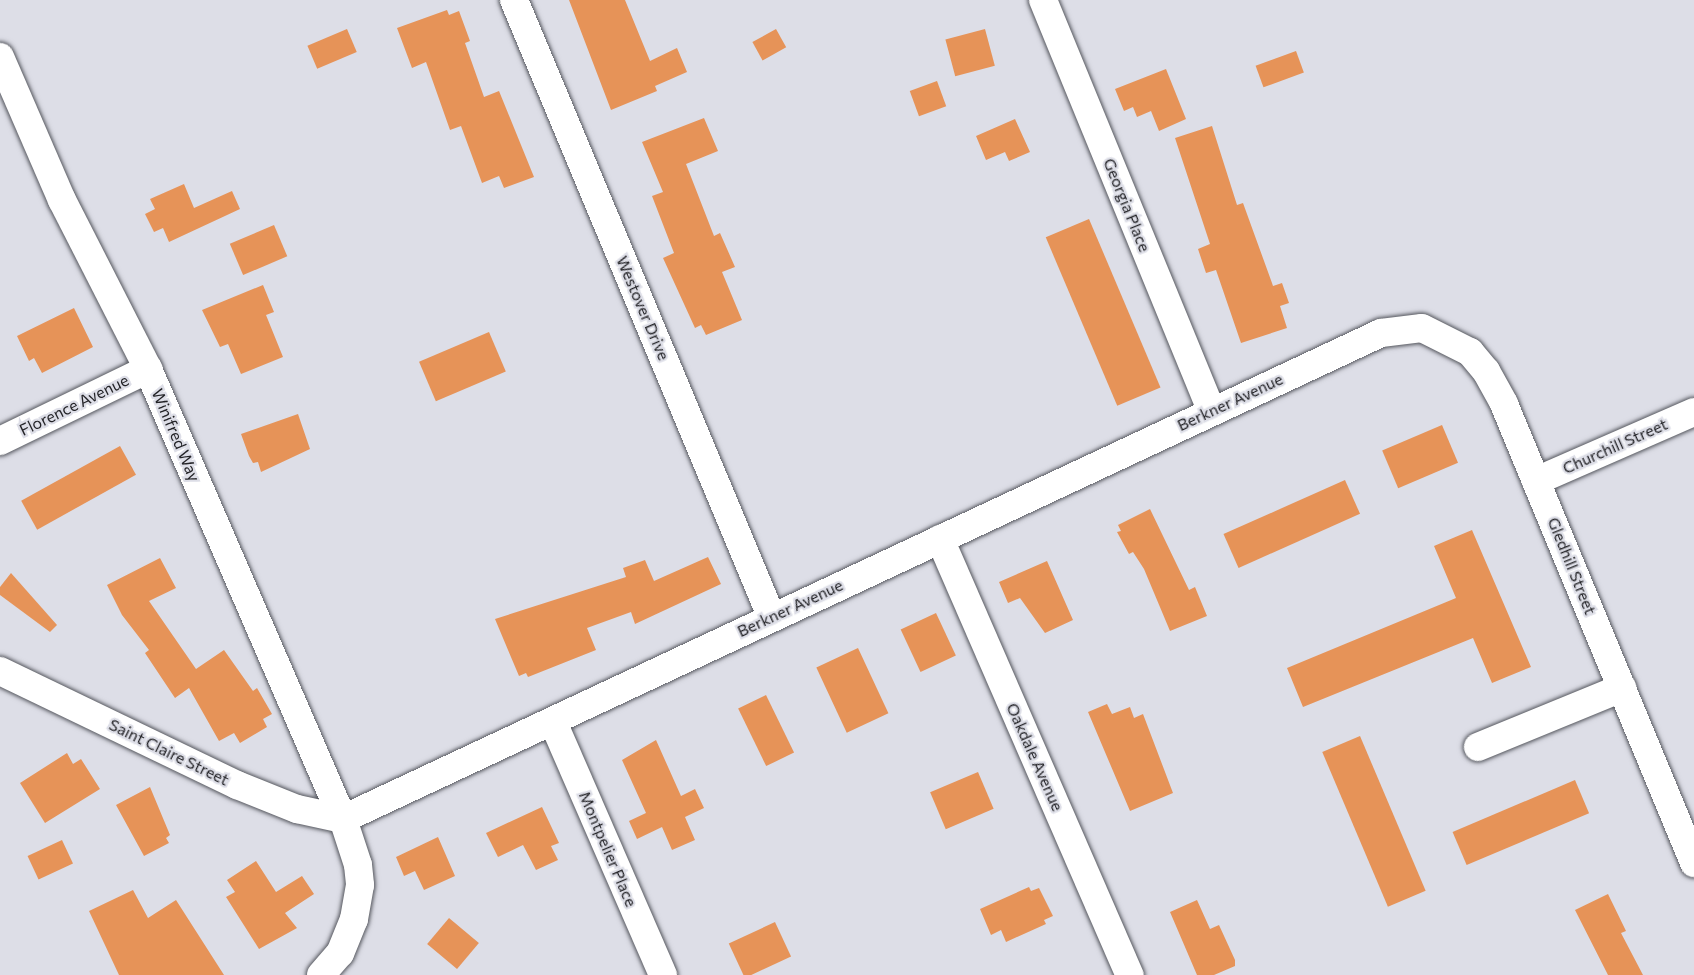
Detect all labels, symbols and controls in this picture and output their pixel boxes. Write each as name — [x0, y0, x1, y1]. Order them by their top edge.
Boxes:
street label: Georgia Place — [1100, 155, 1154, 255]
street label: Westover Drive — [612, 253, 674, 363]
street label: Berkner Avenue — [1174, 369, 1286, 435]
street label: Florence Avenue — [16, 370, 132, 440]
street label: Winifred Way — [148, 386, 204, 484]
street label: Churchill Street — [1560, 414, 1670, 478]
street label: Gledhill Street — [1544, 515, 1600, 617]
street label: Berkner Avenue — [734, 575, 846, 641]
street label: Oakdale Avenue — [1003, 700, 1067, 814]
street label: Saint Claire Street — [106, 715, 232, 789]
street label: Montpelier Place — [575, 788, 641, 910]

